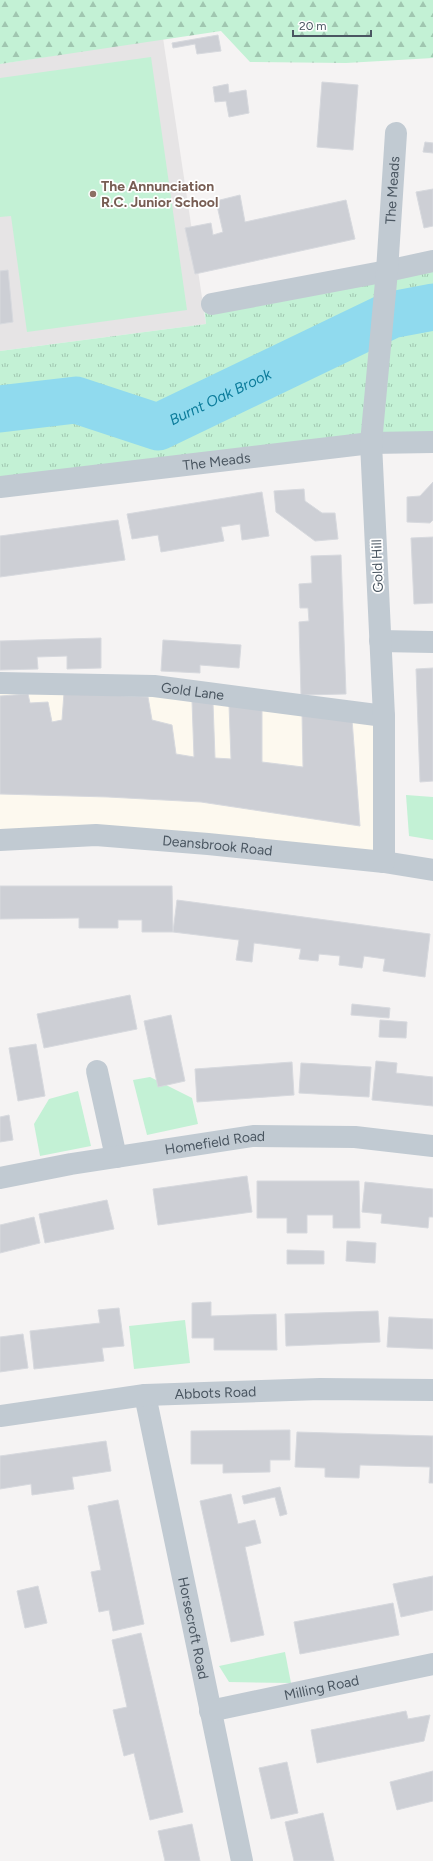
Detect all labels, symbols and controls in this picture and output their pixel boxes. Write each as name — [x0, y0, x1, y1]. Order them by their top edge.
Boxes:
scale bar — [293, 12, 371, 38]
text: 20 m — [299, 19, 327, 33]
street label: The Meads — [382, 156, 403, 225]
place label: The Annunciation R.C. Junior School — [101, 178, 218, 211]
marker: The Annunciation R.C. Junior School — [88, 189, 98, 199]
water label: Burnt Oak Brook — [166, 365, 275, 429]
street label: The Meads — [182, 449, 251, 474]
street label: Gold Hill — [368, 539, 387, 593]
street label: Gold Lane — [160, 679, 225, 704]
street label: Deansbrook Road — [162, 832, 273, 860]
street label: Homefield Road — [164, 1128, 265, 1158]
street label: Abbots Road — [174, 1383, 257, 1403]
street label: Horsecroft Road — [174, 1575, 212, 1681]
street label: Milling Road — [283, 1672, 361, 1704]

